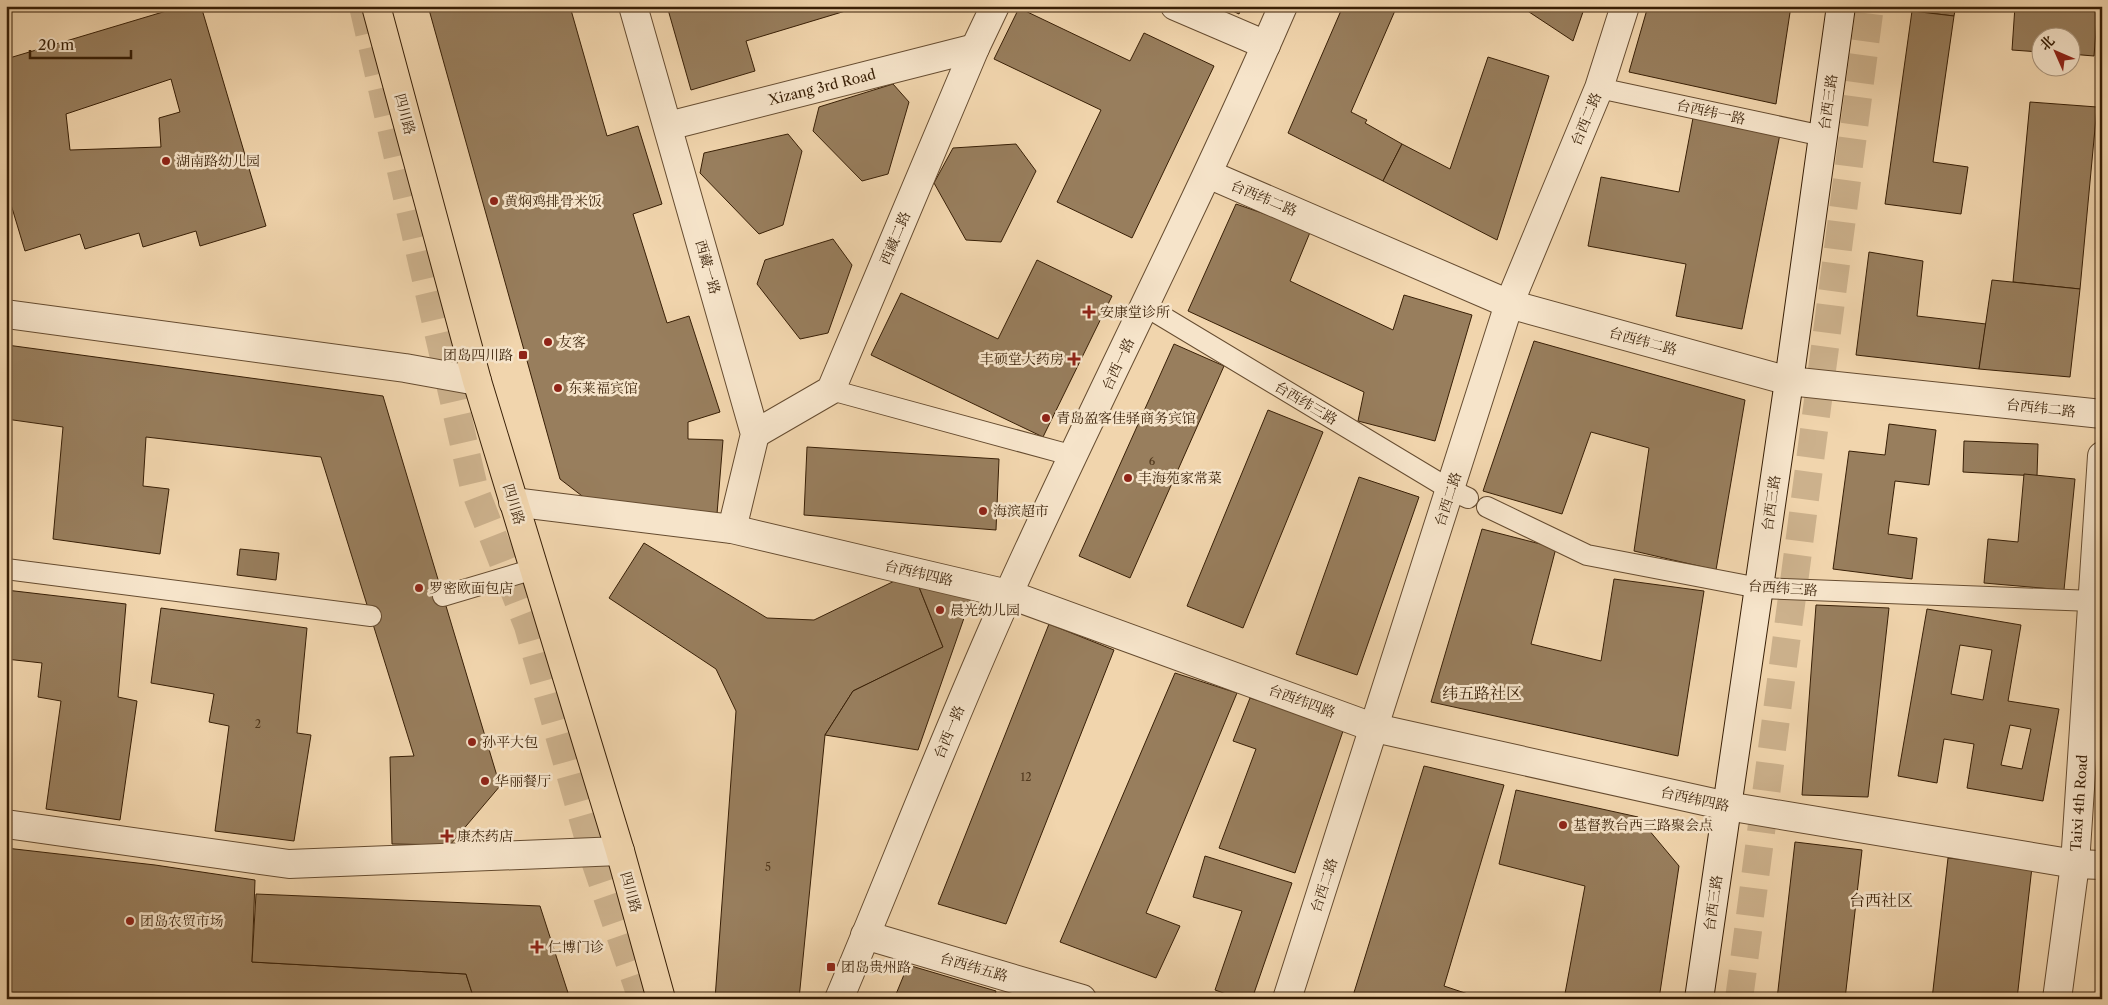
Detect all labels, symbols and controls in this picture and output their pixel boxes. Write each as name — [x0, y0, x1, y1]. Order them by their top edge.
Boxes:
scale bar — [30, 28, 131, 60]
north arrow — [2030, 28, 2080, 78]
text: 北 — [2035, 31, 2058, 54]
text: 20 m — [38, 35, 74, 54]
street label: Xizang 3rd Road — [765, 65, 878, 109]
street label: 台西三路 — [1815, 73, 1841, 131]
street label: 台西二路 — [1567, 90, 1605, 148]
street label: 四川路 — [391, 91, 419, 137]
street label: 台西纬一路 — [1675, 96, 1747, 128]
place label: 湖南路幼儿园 — [176, 152, 260, 170]
marker: 湖南路幼儿园 — [160, 155, 172, 167]
street label: 台西纬二路 — [1228, 176, 1300, 220]
place label: 黄焖鸡排骨米饭 — [504, 192, 602, 210]
marker: 黄焖鸡排骨米饭 — [488, 195, 500, 207]
street label: 西藏二路 — [876, 209, 914, 267]
street label: 西藏一路 — [692, 238, 724, 296]
place label: 安康堂诊所 — [1100, 303, 1170, 321]
marker: 安康堂诊所 — [1082, 305, 1096, 319]
street label: 台西纬二路 — [1607, 323, 1679, 359]
place label: 友客 — [558, 333, 586, 351]
street label: 台西一路 — [1098, 335, 1138, 393]
marker: 友客 — [542, 336, 554, 348]
place label: 团岛四川路 — [443, 346, 513, 364]
marker: 团岛四川路 — [517, 349, 529, 361]
place label: 丰硕堂大药房 — [980, 350, 1064, 368]
marker: 丰硕堂大药房 — [1068, 353, 1080, 365]
street label: 台西纬三路 — [1271, 377, 1341, 429]
place label: 东莱福宾馆 — [568, 379, 638, 397]
marker: 东莱福宾馆 — [552, 382, 564, 394]
street label: 台西纬二路 — [2005, 395, 2077, 421]
place label: 青岛盈客佳驿商务宾馆 — [1056, 409, 1196, 427]
marker: 青岛盈客佳驿商务宾馆 — [1040, 412, 1052, 424]
house number: 6 — [1149, 454, 1156, 468]
place label: 丰海苑家常菜 — [1138, 469, 1222, 487]
street label: 台西二路 — [1431, 470, 1465, 528]
marker: 丰海苑家常菜 — [1122, 472, 1134, 484]
street label: 台西三路 — [1758, 474, 1784, 532]
street label: 四川路 — [499, 481, 529, 527]
place label: 海滨超市 — [993, 502, 1049, 520]
marker: 海滨超市 — [977, 505, 989, 517]
street label: 台西纬四路 — [883, 556, 955, 590]
street label: 台西纬三路 — [1747, 577, 1819, 599]
place label: 罗密欧面包店 — [429, 579, 513, 597]
marker: 罗密欧面包店 — [413, 582, 425, 594]
place label: 晨光幼儿园 — [950, 601, 1020, 619]
marker: 晨光幼儿园 — [934, 604, 946, 616]
street label: 台西纬四路 — [1266, 681, 1338, 721]
district label: 纬五路社区 — [1442, 683, 1522, 703]
street label: 台西一路 — [930, 703, 968, 761]
house number: 2 — [255, 717, 261, 731]
place label: 孙平大包 — [482, 733, 538, 751]
marker: 孙平大包 — [466, 736, 478, 748]
street label: Taixi 4th Road — [2067, 753, 2091, 852]
house number: 12 — [1021, 770, 1031, 784]
place label: 华丽餐厅 — [495, 772, 551, 790]
marker: 华丽餐厅 — [479, 775, 491, 787]
street label: 台西纬四路 — [1659, 783, 1731, 815]
place label: 基督教台西三路聚会点 — [1573, 816, 1713, 834]
marker: 基督教台西三路聚会点 — [1557, 819, 1569, 831]
place label: 康杰药店 — [457, 827, 513, 845]
marker: 康杰药店 — [441, 830, 453, 842]
street label: 台西二路 — [1307, 856, 1341, 914]
house number: 5 — [765, 860, 771, 874]
street label: 四川路 — [617, 869, 645, 915]
street label: 台西三路 — [1700, 874, 1726, 932]
district label: 台西社区 — [1849, 890, 1913, 910]
place label: 团岛农贸市场 — [140, 912, 224, 930]
marker: 团岛农贸市场 — [124, 915, 136, 927]
place label: 仁博门诊 — [548, 938, 604, 956]
marker: 仁博门诊 — [530, 940, 544, 954]
street label: 台西纬五路 — [938, 949, 1010, 985]
place label: 团岛贵州路 — [841, 958, 911, 976]
marker: 团岛贵州路 — [825, 961, 837, 973]

